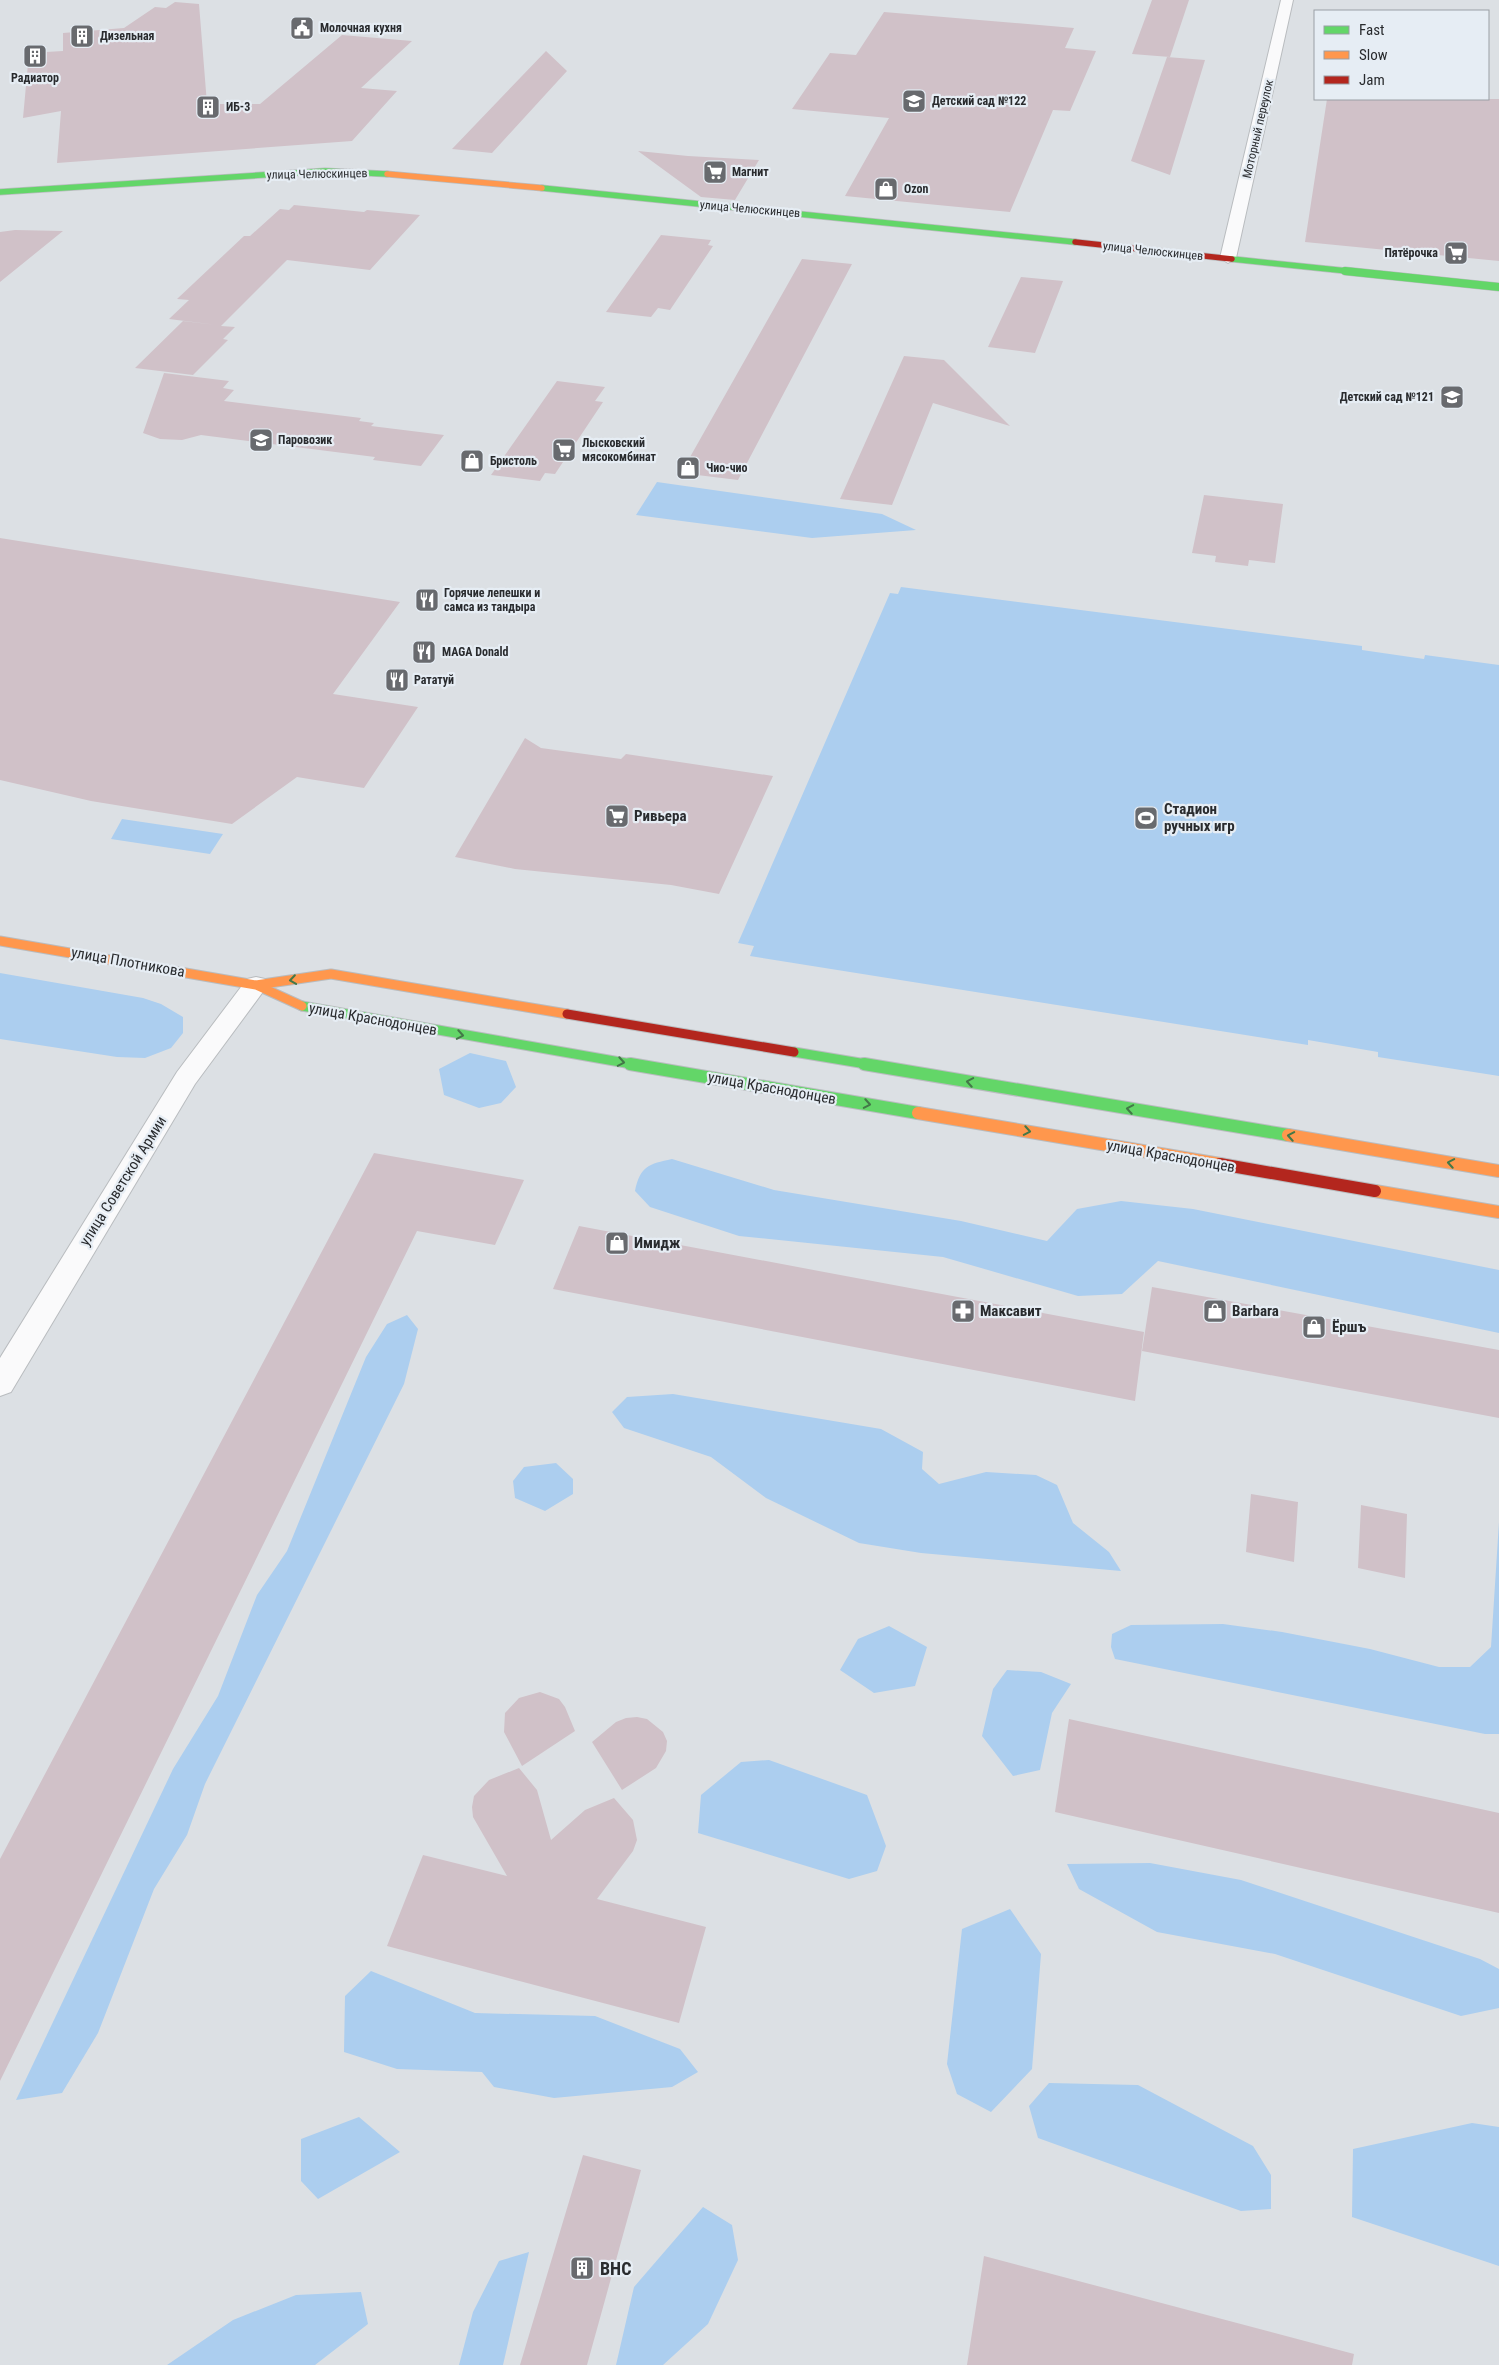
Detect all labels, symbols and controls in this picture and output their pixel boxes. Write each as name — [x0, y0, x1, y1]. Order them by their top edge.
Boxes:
legend — [1314, 10, 1489, 100]
public building icon: Молочная кухня — [289, 15, 315, 41]
place label: Молочная кухня — [320, 21, 402, 35]
text: Fast — [1359, 21, 1384, 39]
building icon: Дизельная — [69, 23, 95, 49]
place label: Дизельная — [100, 29, 155, 43]
building icon: Радиатор — [22, 43, 48, 69]
text: Slow — [1359, 46, 1388, 64]
place label: Радиатор — [11, 71, 59, 85]
text: Jam — [1359, 71, 1385, 89]
street label: Моторный переулок — [1240, 78, 1276, 180]
school or university icon: Детский сад №122 — [901, 88, 927, 114]
building icon: ИБ-3 — [195, 94, 221, 120]
place label: Детский сад №122 — [932, 94, 1026, 108]
place label: ИБ-3 — [226, 100, 250, 114]
supermarket icon: Магнит — [702, 159, 728, 185]
place label: Магнит — [732, 165, 769, 179]
street label: улица Челюскинцев — [267, 166, 367, 182]
shop icon: Ozon — [873, 176, 899, 202]
place label: Ozon — [904, 182, 929, 196]
street label: улица Челюскинцев — [699, 198, 801, 220]
street label: улица Челюскинцев — [1102, 239, 1204, 263]
supermarket icon: Пятёрочка — [1443, 240, 1469, 266]
place label: Пятёрочка — [1384, 246, 1438, 260]
school or university icon: Детский сад №121 — [1439, 384, 1465, 410]
place label: Детский сад №121 — [1340, 390, 1434, 404]
school or university icon: Паровозик — [248, 427, 274, 453]
place label: Паровозик — [278, 433, 332, 447]
place label: Лысковский мясокомбинат — [582, 436, 656, 464]
supermarket icon: Лысковский мясокомбинат — [551, 437, 577, 463]
shop icon: Бристоль — [459, 448, 485, 474]
place label: Бристоль — [490, 454, 537, 468]
shop icon: Чио-чио — [675, 455, 701, 481]
place label: Чио-чио — [706, 461, 748, 475]
place label: Горячие лепешки и самса из тандыра — [444, 586, 540, 614]
restaurant icon: Горячие лепешки и самса из тандыра — [414, 587, 440, 613]
restaurant icon: MAGA Donald — [411, 639, 437, 665]
place label: MAGA Donald — [442, 645, 509, 659]
restaurant icon: Рататуй — [384, 667, 410, 693]
place label: Рататуй — [414, 673, 454, 687]
place label: Стадион ручных игр — [1164, 800, 1235, 835]
supermarket icon: Ривьера — [604, 803, 630, 829]
sports icon: Стадион ручных игр — [1133, 805, 1159, 831]
place label: Ривьера — [634, 807, 686, 825]
street label: улица Плотникова — [70, 943, 186, 981]
one-way arrow — [289, 974, 298, 984]
street label: улица Краснодонцев — [308, 999, 438, 1039]
one-way arrow — [456, 1029, 465, 1039]
one-way arrow — [616, 1057, 625, 1067]
street label: улица Краснодонцев — [707, 1068, 837, 1108]
one-way arrow — [966, 1077, 975, 1087]
one-way arrow — [863, 1099, 871, 1109]
one-way arrow — [1126, 1104, 1135, 1114]
street label: улица Советской Армии — [76, 1113, 170, 1249]
one-way arrow — [1023, 1126, 1032, 1136]
one-way arrow — [1286, 1131, 1295, 1141]
street label: улица Краснодонцев — [1106, 1136, 1236, 1176]
one-way arrow — [1447, 1158, 1455, 1168]
shop icon: Имидж — [604, 1230, 630, 1256]
place label: Имидж — [634, 1234, 680, 1252]
pharmacy icon: Максавит — [950, 1298, 976, 1324]
shop icon: Barbara — [1202, 1298, 1228, 1324]
place label: Максавит — [980, 1302, 1042, 1320]
place label: Barbara — [1232, 1302, 1279, 1320]
shop icon: Ёршъ — [1301, 1314, 1327, 1340]
place label: Ёршъ — [1332, 1318, 1367, 1336]
building icon: ВНС — [569, 2255, 595, 2281]
place label: ВНС — [600, 2258, 631, 2279]

